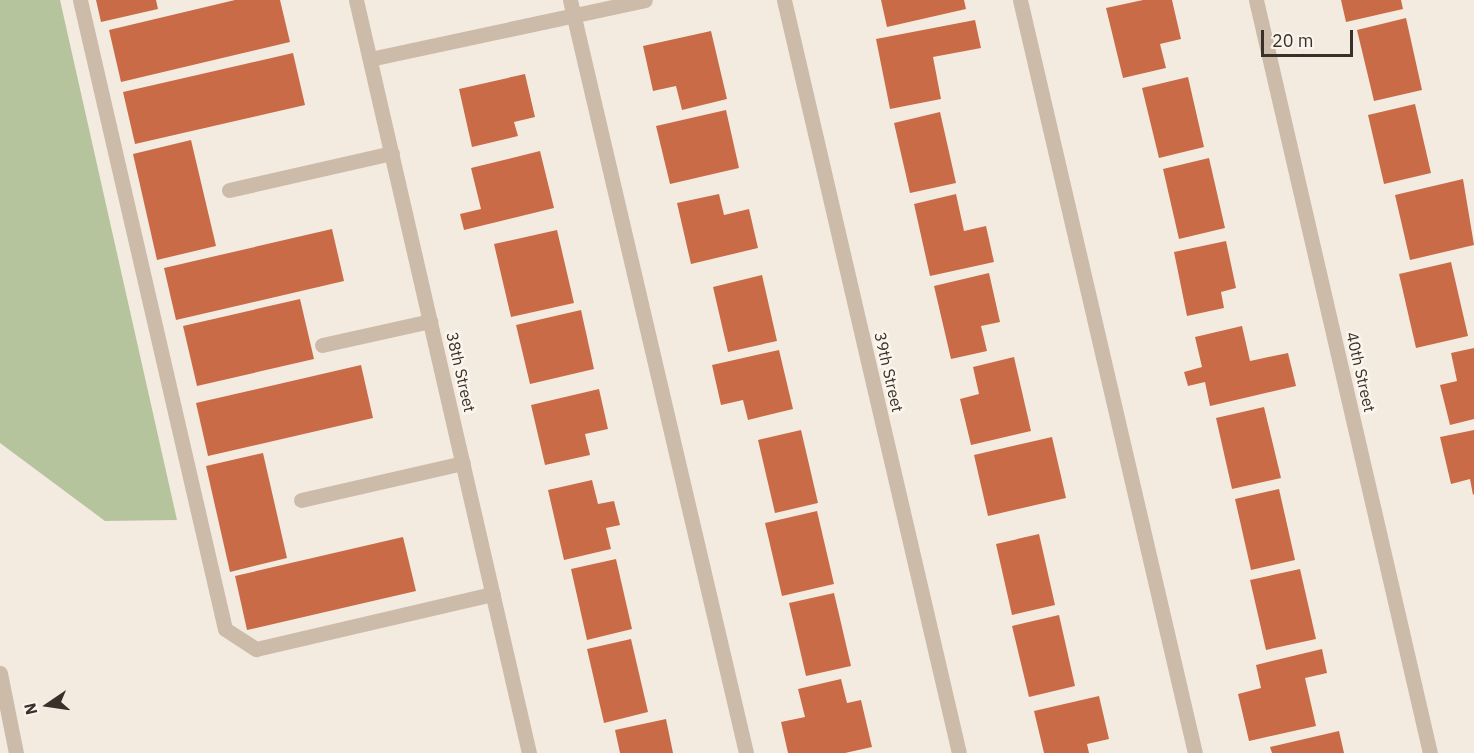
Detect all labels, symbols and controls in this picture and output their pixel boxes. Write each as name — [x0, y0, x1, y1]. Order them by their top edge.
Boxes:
scale bar — [1264, 18, 1356, 56]
text: 20 m — [1272, 29, 1314, 52]
street label: 38th Street — [442, 330, 480, 414]
street label: 39th Street — [870, 330, 908, 414]
street label: 40th Street — [1342, 330, 1380, 414]
north arrow — [18, 675, 78, 735]
text: N — [19, 701, 42, 717]

